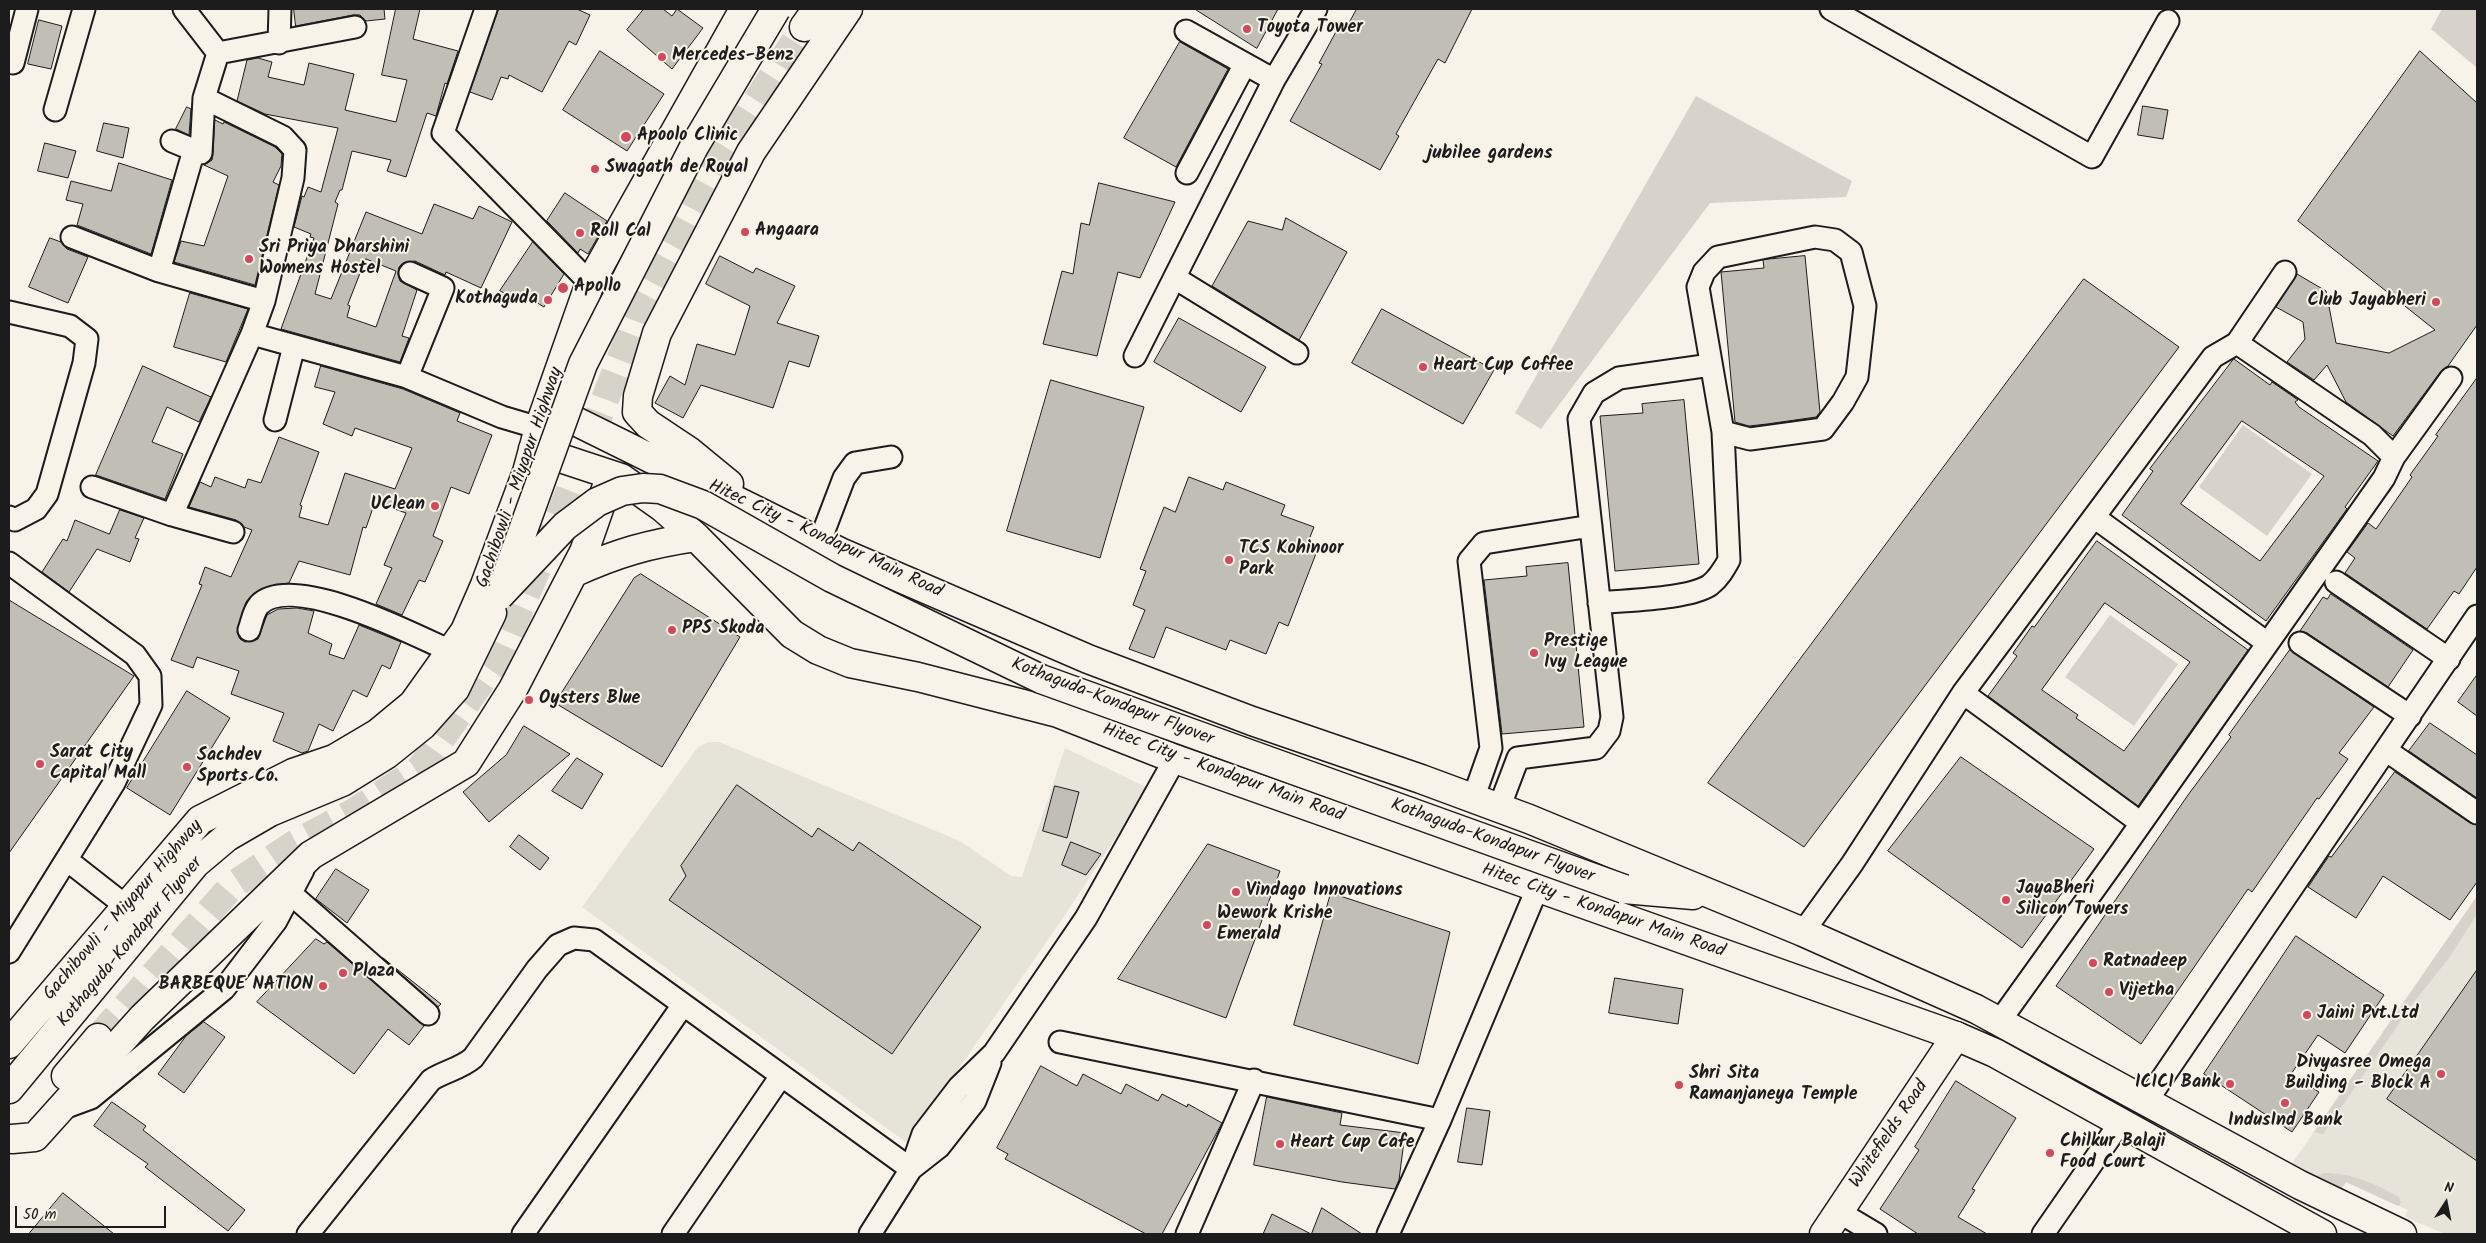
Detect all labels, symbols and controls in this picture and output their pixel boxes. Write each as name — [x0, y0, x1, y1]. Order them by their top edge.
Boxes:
place label: Toyota Tower — [1257, 18, 1363, 40]
marker: Toyota Tower — [1241, 23, 1253, 35]
place label: Mercedes-Benz — [672, 46, 794, 68]
marker: Mercedes-Benz — [656, 51, 668, 63]
place label: Apoolo Clinic — [637, 126, 738, 148]
marker: Apoolo Clinic — [619, 130, 633, 144]
district label: jubilee gardens — [1427, 144, 1553, 166]
place label: Swagath de Royal — [605, 158, 748, 180]
marker: Swagath de Royal — [589, 163, 601, 175]
place label: Angaara — [755, 221, 819, 243]
place label: Roll Cal — [590, 222, 651, 244]
marker: Angaara — [739, 226, 751, 238]
marker: Roll Cal — [574, 227, 586, 239]
place label: Sri Priya Dharshini Womens Hostel — [259, 238, 409, 280]
marker: Sri Priya Dharshini Womens Hostel — [243, 253, 255, 265]
place label: Apollo — [574, 277, 621, 299]
marker: Apollo — [556, 281, 570, 295]
place label: Kothaguda — [455, 289, 538, 311]
place label: Club Jayabheri — [2307, 291, 2426, 313]
marker: Kothaguda — [542, 294, 554, 306]
marker: Club Jayabheri — [2430, 296, 2442, 308]
place label: Heart Cup Coffee — [1433, 356, 1573, 378]
marker: Heart Cup Coffee — [1417, 361, 1429, 373]
street label: Gachibowli - Miyapur Highway — [473, 365, 569, 591]
street label: Hitec City - Kondapur Main Road — [704, 476, 946, 604]
place label: UClean — [370, 495, 425, 517]
marker: UClean — [429, 500, 441, 512]
place label: TCS Kohinoor Park — [1239, 539, 1344, 582]
marker: TCS Kohinoor Park — [1223, 554, 1235, 566]
place label: PPS Skoda — [682, 619, 765, 641]
marker: PPS Skoda — [666, 624, 678, 636]
place label: Prestige Ivy League — [1544, 632, 1627, 674]
marker: Prestige Ivy League — [1528, 647, 1540, 659]
street label: Kothaguda-Kondapur Flyover — [1008, 654, 1216, 752]
place label: Oysters Blue — [539, 689, 640, 711]
marker: Oysters Blue — [523, 694, 535, 706]
street label: Hitec City - Kondapur Main Road — [1099, 720, 1347, 828]
place label: Sarat City Capital Mall — [50, 743, 146, 786]
place label: Sachdev Sports Co. — [197, 746, 278, 789]
marker: Sarat City Capital Mall — [34, 758, 46, 770]
marker: Sachdev Sports Co. — [181, 761, 193, 773]
street label: Kothaguda-Kondapur Flyover — [1387, 795, 1597, 889]
street label: Gachibowli - Miyapur Highway — [40, 816, 208, 1006]
street label: Kothaguda-Kondapur Flyover — [54, 854, 208, 1032]
street label: Hitec City - Kondapur Main Road — [1479, 860, 1727, 964]
place label: JayaBheri Silicon Towers — [2016, 879, 2128, 922]
place label: Vindago Innovations — [1246, 881, 1403, 903]
marker: Vindago Innovations — [1230, 886, 1242, 898]
marker: JayaBheri Silicon Towers — [2000, 894, 2012, 906]
place label: Wework Krishe Emerald — [1217, 904, 1333, 946]
marker: Wework Krishe Emerald — [1201, 919, 1213, 931]
place label: Ratnadeep — [2103, 952, 2187, 974]
marker: Ratnadeep — [2087, 957, 2099, 969]
place label: Plaza — [353, 962, 395, 984]
marker: Plaza — [337, 967, 349, 979]
place label: BARBEQUE NATION — [158, 975, 313, 997]
marker: BARBEQUE NATION — [317, 980, 329, 992]
place label: Vijetha — [2119, 981, 2174, 1003]
marker: Vijetha — [2103, 986, 2115, 998]
place label: Jaini Pvt.Ltd — [2317, 1004, 2419, 1026]
marker: Jaini Pvt.Ltd — [2301, 1009, 2313, 1021]
place label: Divyasree Omega Building - Block A — [2285, 1053, 2431, 1096]
place label: Shri Sita Ramanjaneya Temple — [1689, 1064, 1858, 1106]
marker: Divyasree Omega Building - Block A — [2435, 1068, 2447, 1080]
place label: ICICI Bank — [2135, 1073, 2220, 1095]
street label: Whitefields Road — [1846, 1077, 1934, 1193]
marker: ICICI Bank — [2224, 1078, 2236, 1090]
marker: Shri Sita Ramanjaneya Temple — [1673, 1079, 1685, 1091]
marker: IndusInd Bank — [2279, 1097, 2291, 1109]
place label: IndusInd Bank — [2228, 1111, 2342, 1133]
place label: Chilkur Balaji Food Court — [2060, 1132, 2166, 1174]
place label: Heart Cup Cafe — [1290, 1133, 1415, 1155]
marker: Heart Cup Cafe — [1274, 1138, 1286, 1150]
marker: Chilkur Balaji Food Court — [2044, 1147, 2056, 1159]
text: N — [2442, 1177, 2455, 1200]
north arrow — [2421, 1178, 2471, 1228]
scale bar — [18, 1196, 169, 1228]
text: 50 m — [23, 1203, 57, 1227]

